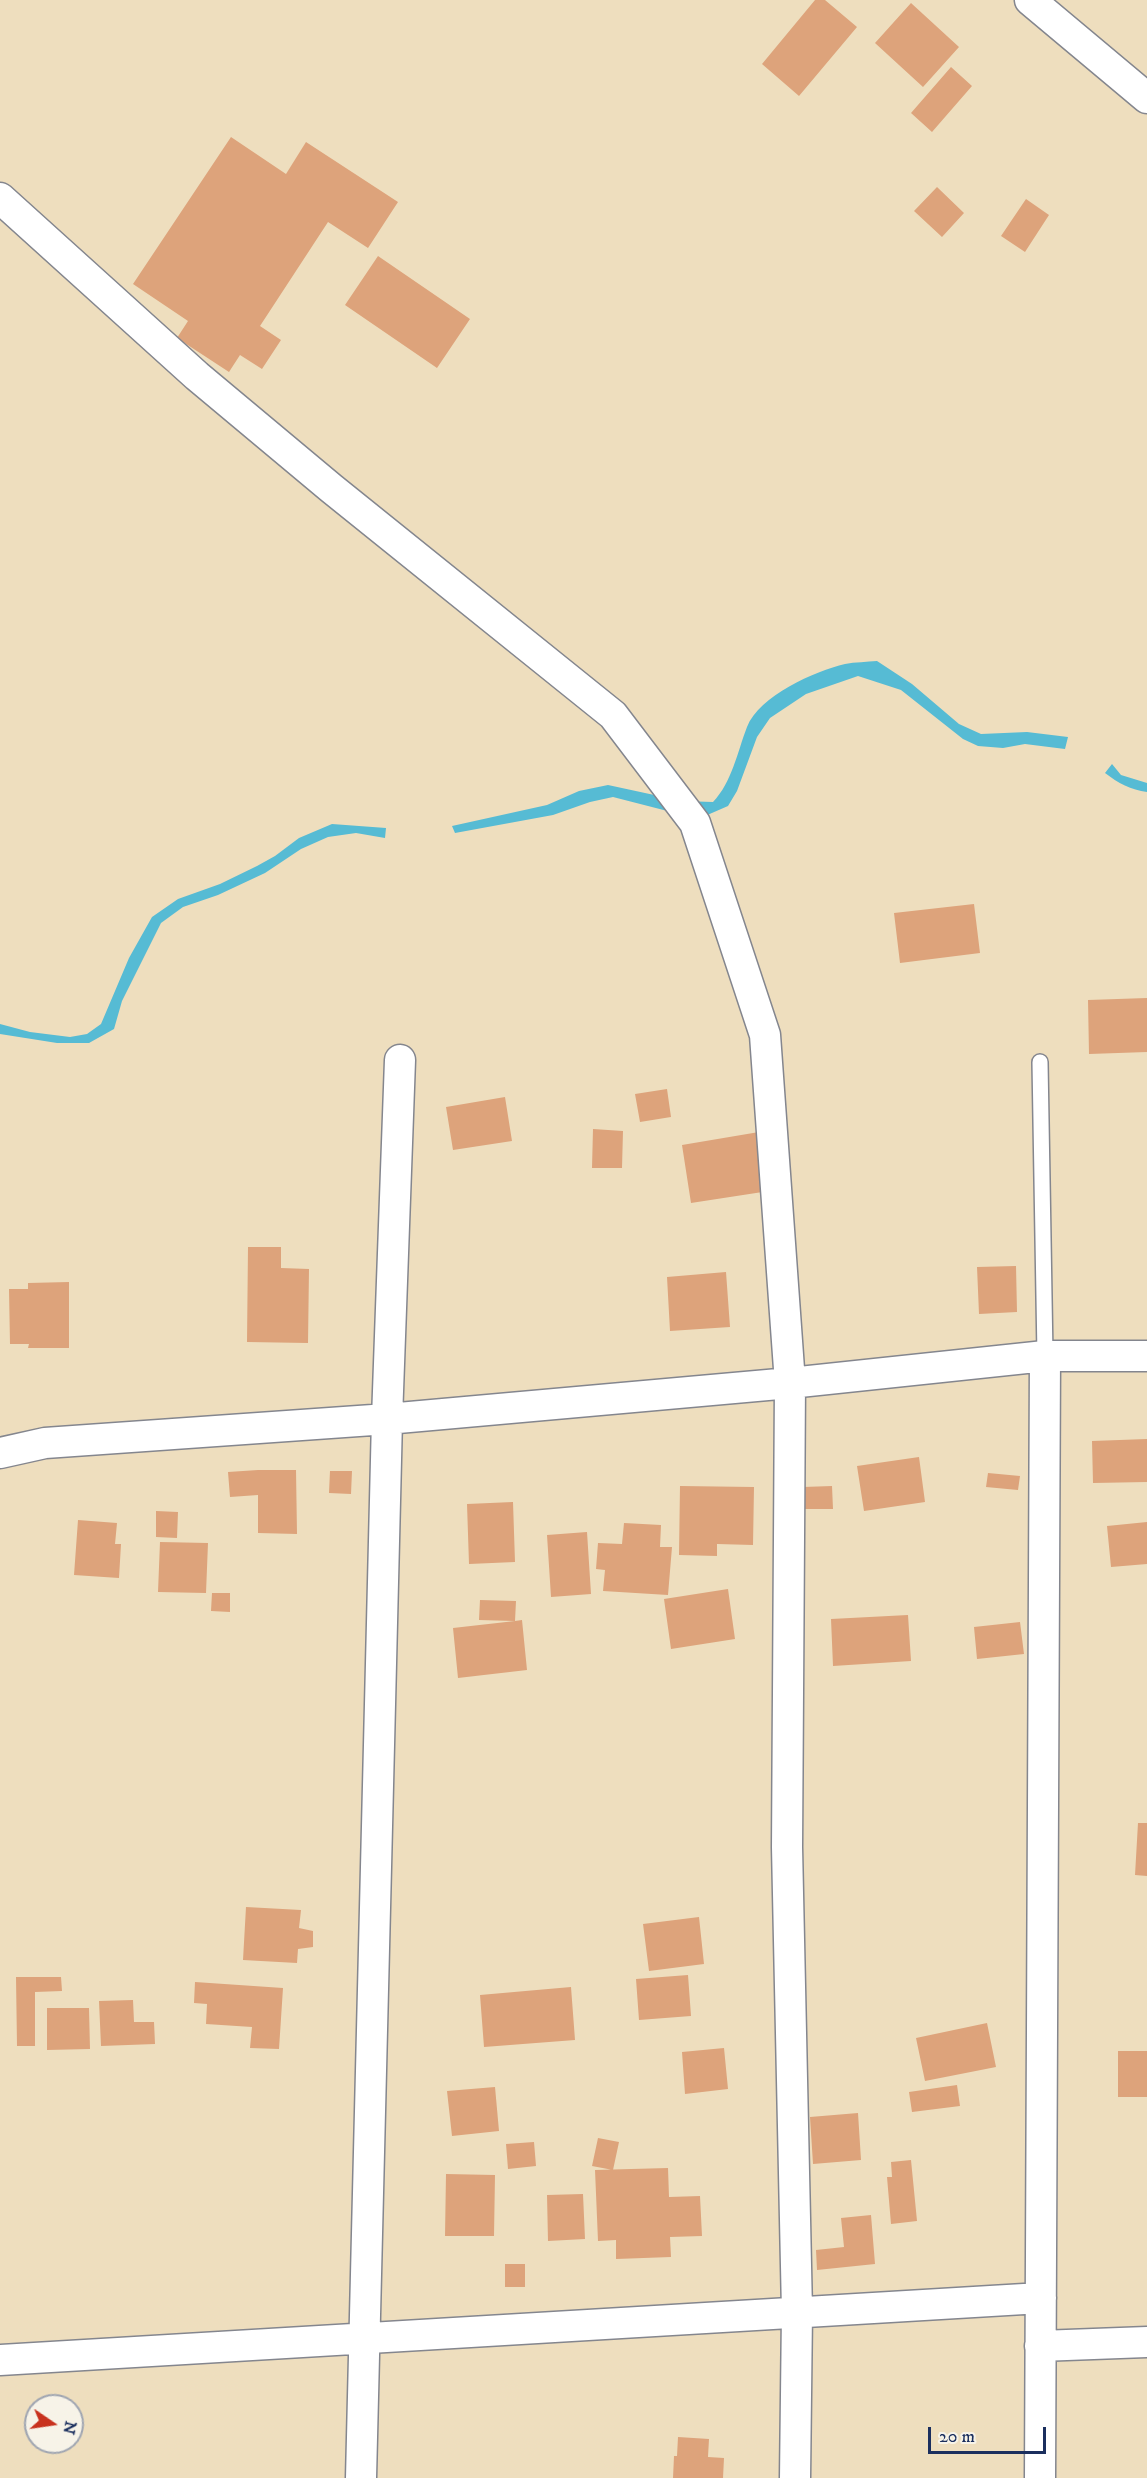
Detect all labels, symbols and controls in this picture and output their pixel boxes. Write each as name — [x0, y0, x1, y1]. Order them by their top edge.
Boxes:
north arrow — [24, 2394, 84, 2454]
scale bar — [931, 2415, 1050, 2453]
text: N — [58, 2419, 81, 2436]
text: 20 m — [939, 2426, 975, 2448]

